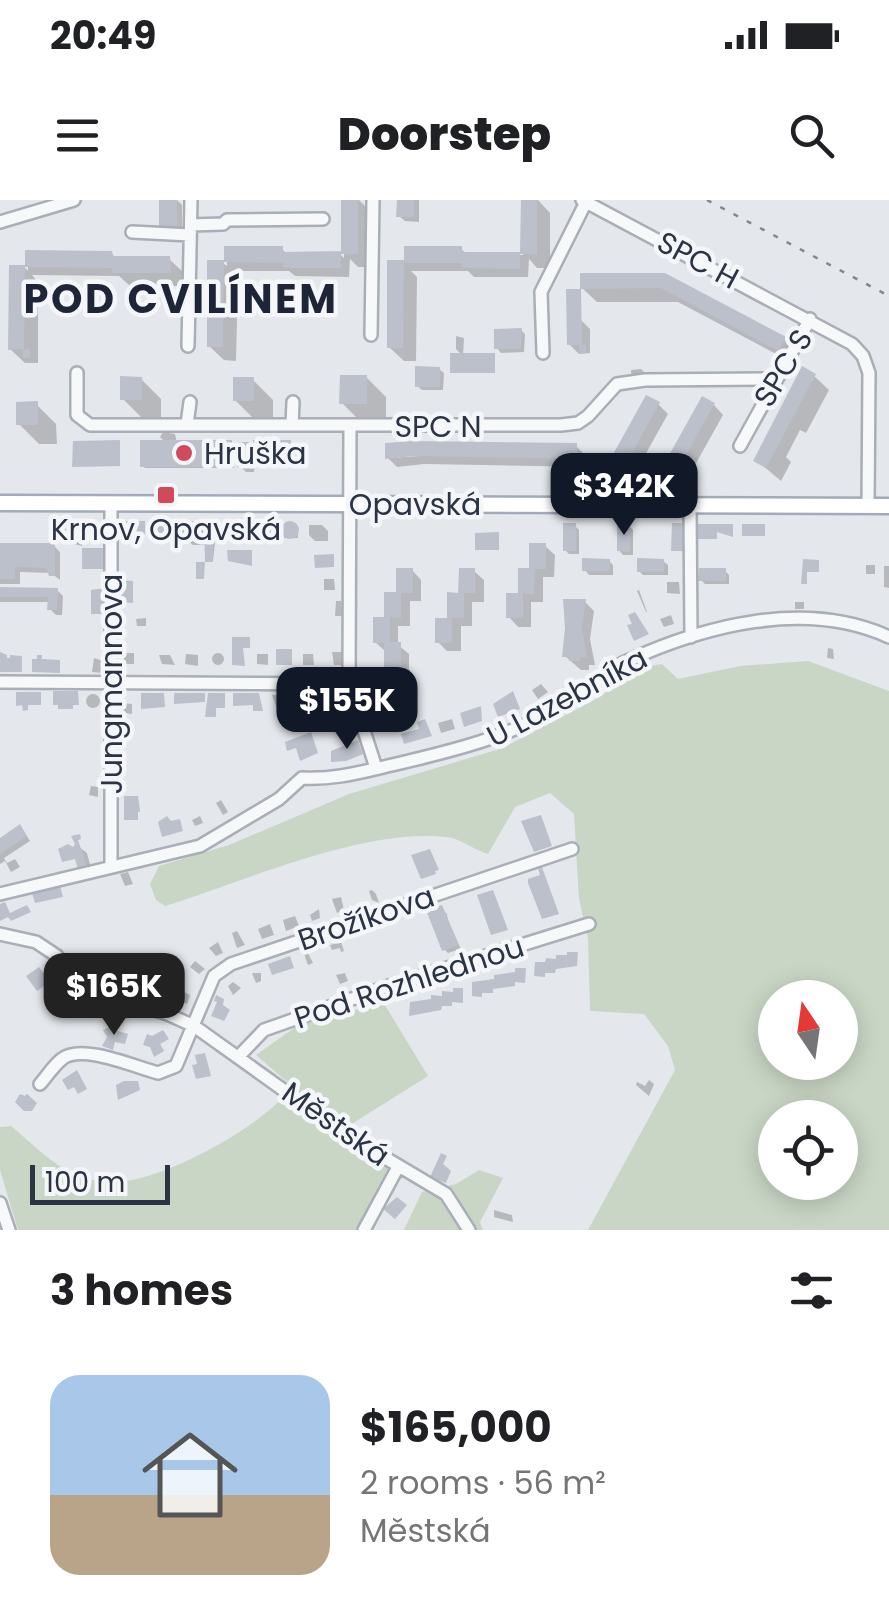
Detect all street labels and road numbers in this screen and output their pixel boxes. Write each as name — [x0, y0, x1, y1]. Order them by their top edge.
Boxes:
street label: SPC H — [650, 221, 746, 299]
street label: SPC S — [743, 321, 823, 415]
street label: SPC N — [394, 405, 482, 448]
street label: Opavská — [349, 483, 481, 526]
street label: Jungmannova — [90, 574, 133, 794]
street label: U Lazebníka — [479, 637, 655, 757]
street label: Brožíkova — [292, 875, 440, 961]
street label: Pod Rozhlednou — [289, 925, 529, 1039]
street label: Městská — [274, 1071, 398, 1177]

